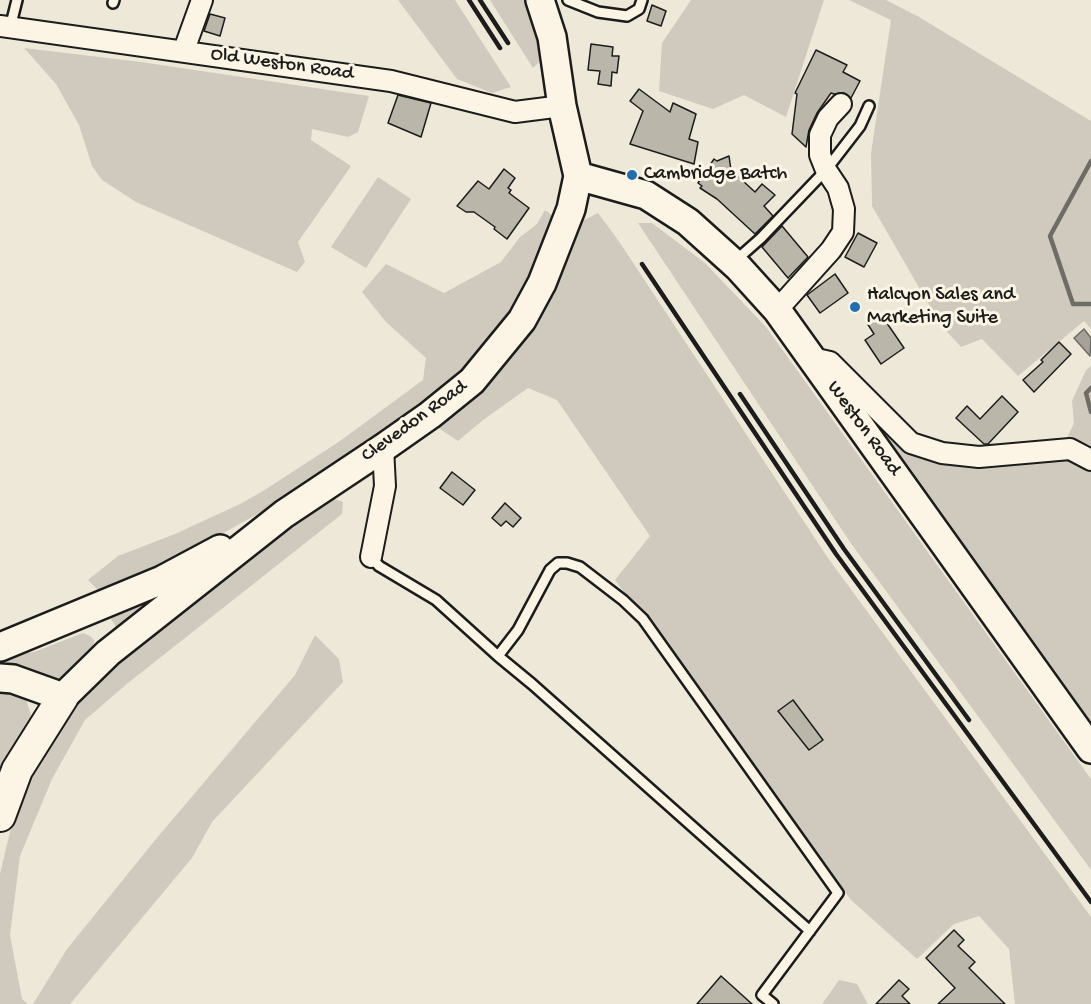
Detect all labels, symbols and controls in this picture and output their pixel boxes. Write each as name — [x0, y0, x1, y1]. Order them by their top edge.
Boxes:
street label: Old Weston Road — [209, 43, 355, 87]
place label: Cambridge Batch — [644, 163, 787, 187]
marker: Cambridge Batch — [625, 168, 639, 182]
place label: Halcyon Sales and Marketing Suite — [867, 284, 1015, 331]
marker: Halcyon Sales and Marketing Suite — [848, 300, 862, 314]
street label: Clevedon Road — [357, 376, 473, 468]
street label: Weston Road — [821, 377, 905, 481]

